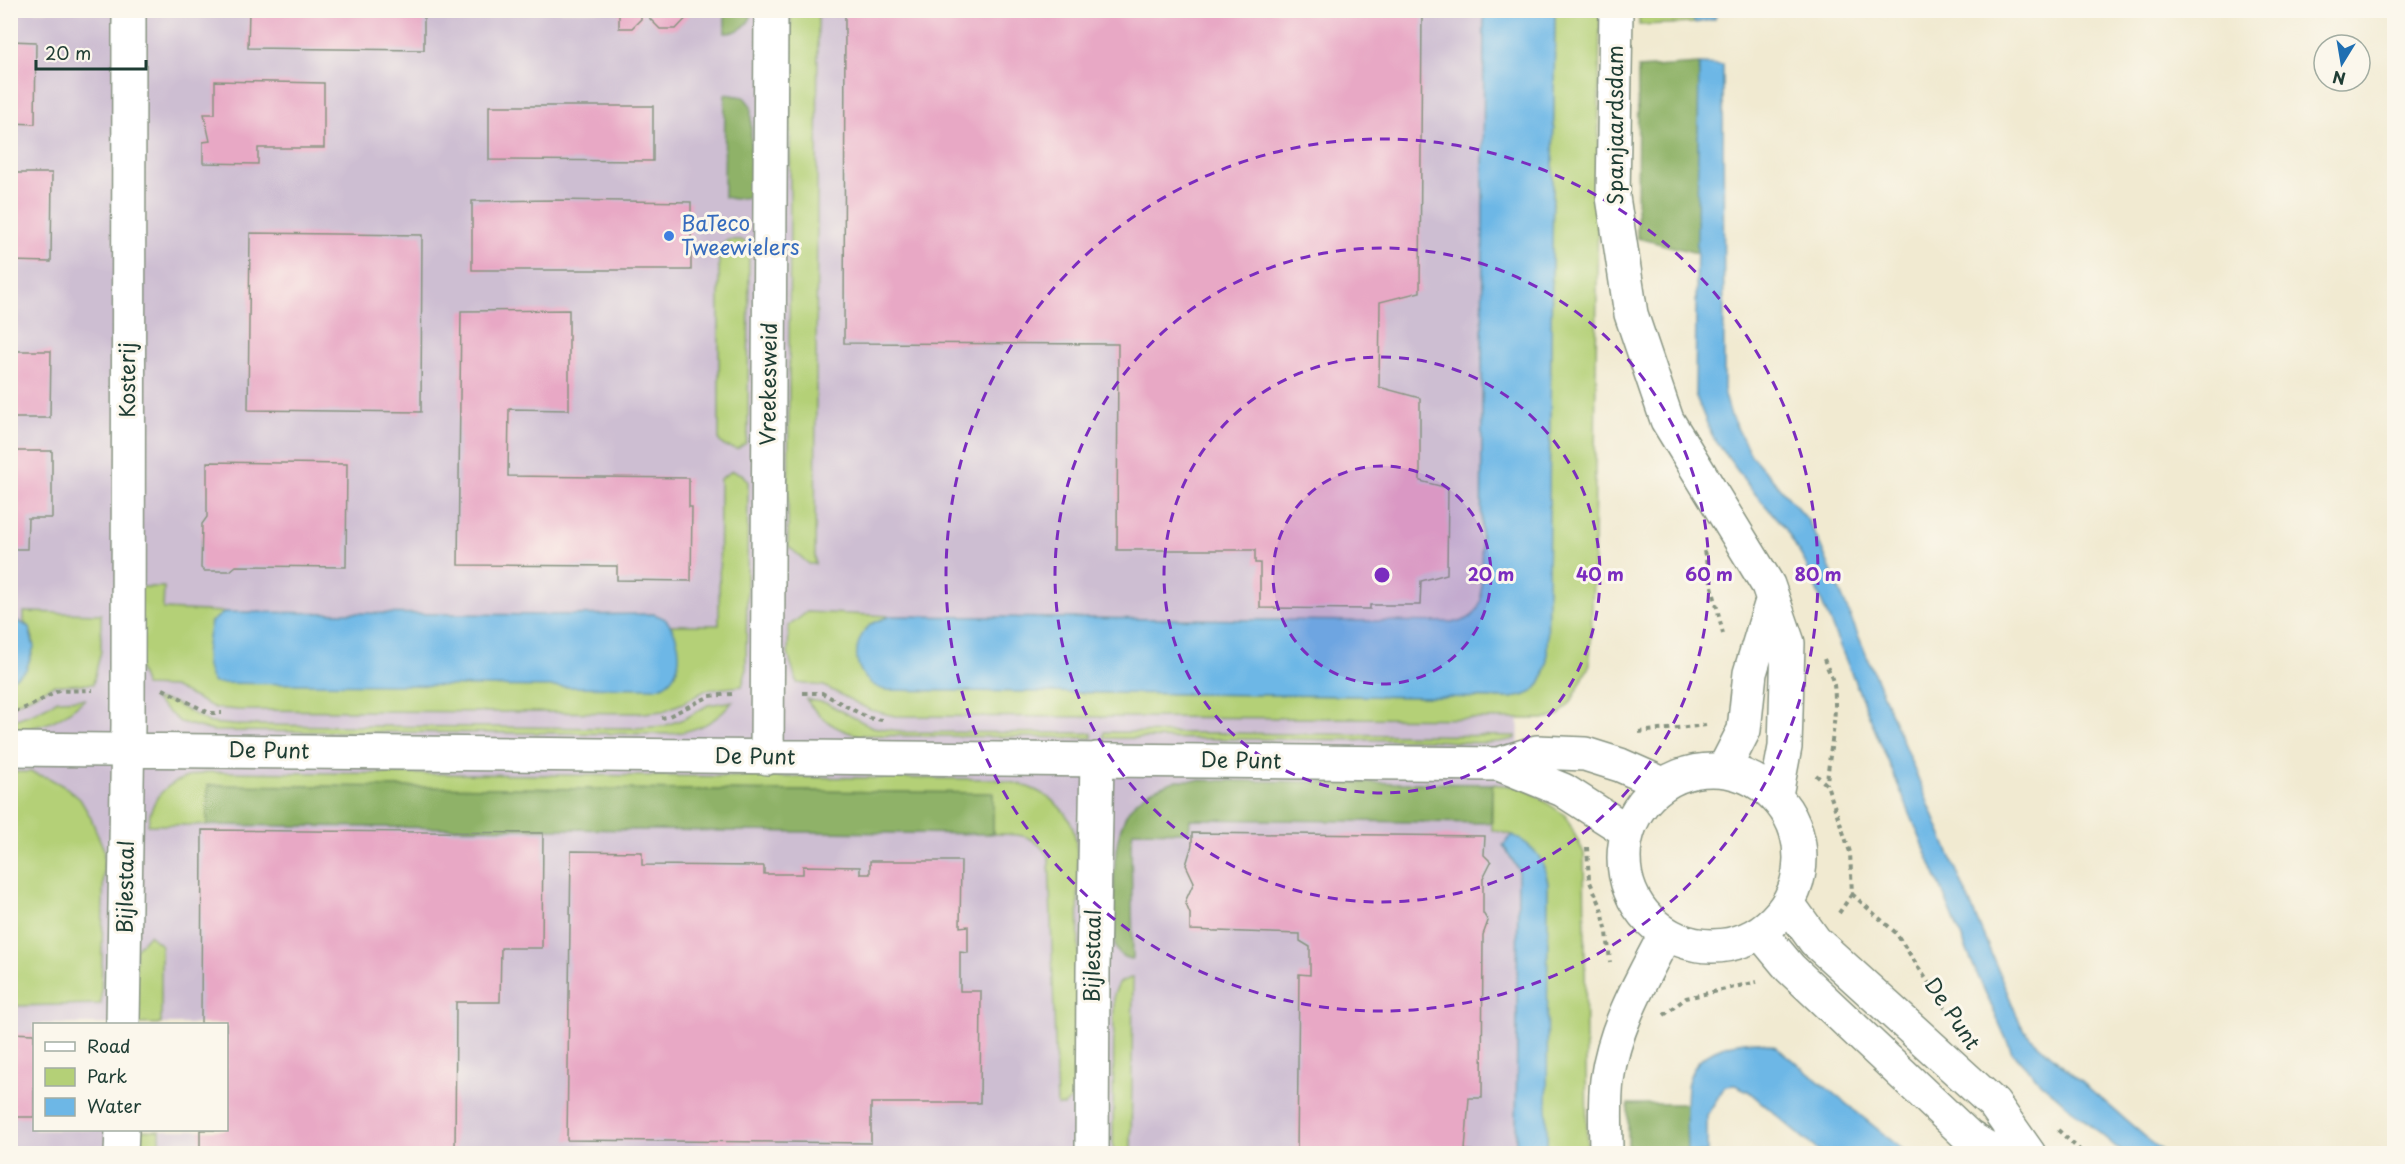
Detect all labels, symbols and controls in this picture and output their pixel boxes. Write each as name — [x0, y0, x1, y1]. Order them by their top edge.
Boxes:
scale bar — [36, 33, 146, 71]
north arrow — [2312, 33, 2372, 93]
text: 20 m — [45, 39, 91, 66]
street label: Spanjaardsdam — [1598, 45, 1630, 205]
text: N — [2330, 66, 2347, 92]
place label: BaTeco Tweewielers — [681, 206, 800, 262]
marker: BaTeco Tweewielers — [662, 229, 676, 243]
street label: Vreekesweid — [750, 322, 784, 446]
street label: Kosterij — [110, 342, 142, 418]
text: 20 m — [1468, 560, 1514, 587]
text: 40 m — [1576, 560, 1624, 587]
text: 60 m — [1685, 560, 1733, 587]
text: 80 m — [1794, 560, 1842, 587]
centre of rings — [1372, 565, 1392, 585]
street label: De Punt — [228, 732, 310, 766]
street label: De Punt — [714, 738, 796, 772]
street label: De Punt — [1200, 742, 1282, 776]
street label: Bijlestaal — [107, 840, 141, 934]
street label: Bijlestaal — [1074, 909, 1108, 1003]
street label: De Punt — [1918, 970, 1990, 1055]
legend — [33, 1023, 228, 1131]
text: Road — [87, 1032, 131, 1059]
text: Park — [87, 1062, 127, 1089]
text: Water — [87, 1092, 142, 1119]

